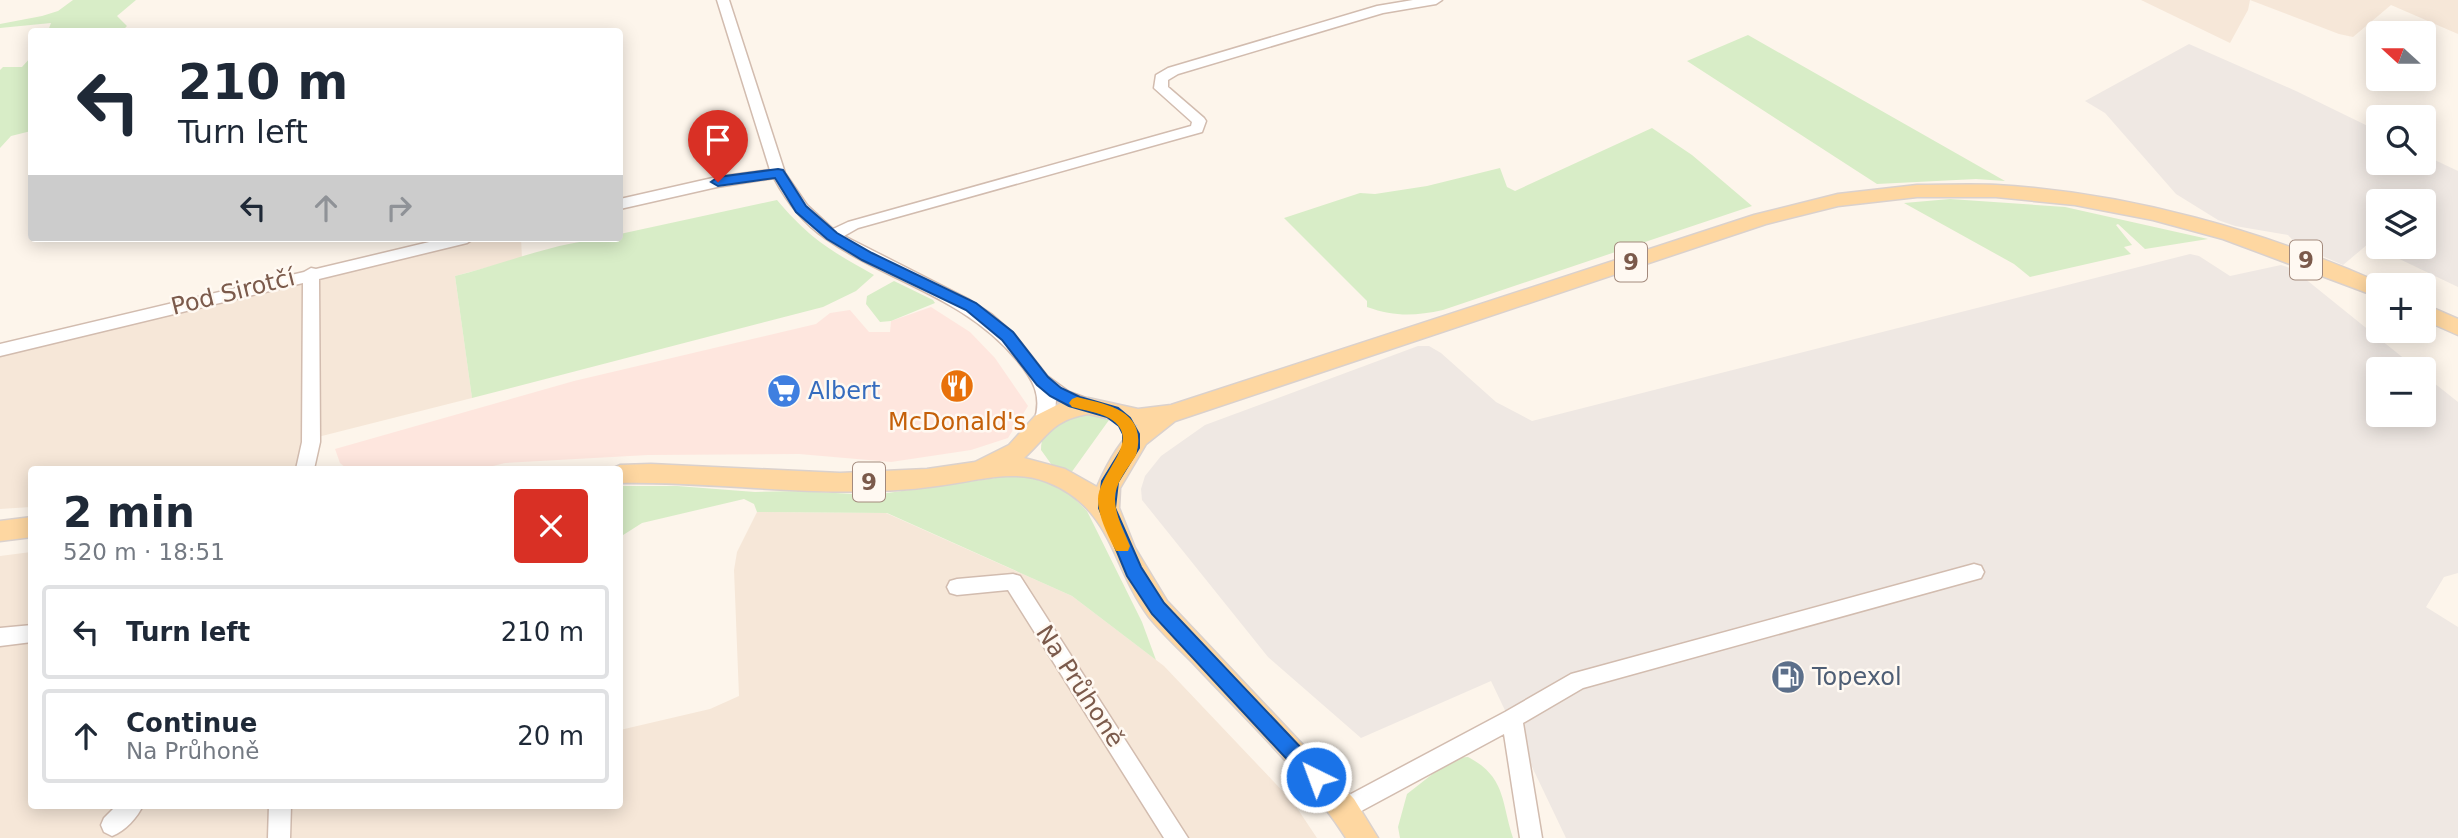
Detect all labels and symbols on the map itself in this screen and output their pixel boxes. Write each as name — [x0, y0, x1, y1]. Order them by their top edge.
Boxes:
north arrow — [2366, 21, 2436, 91]
pin — [688, 110, 748, 182]
road number: 9 — [2290, 241, 2322, 280]
road number: 9 — [1615, 243, 1647, 282]
street label: Pod Sirotčí — [168, 263, 299, 321]
restaurant icon: McDonald's — [938, 367, 976, 405]
supermarket icon: Albert — [765, 372, 803, 410]
place label: Albert — [808, 377, 880, 405]
place label: McDonald's — [888, 408, 1026, 436]
road number: 9 — [853, 462, 885, 502]
street label: Na Průhoně — [1030, 620, 1130, 752]
fuel station icon: Topexol — [1769, 658, 1807, 696]
place label: Topexol — [1811, 663, 1902, 691]
position arrow — [1279, 740, 1353, 814]

